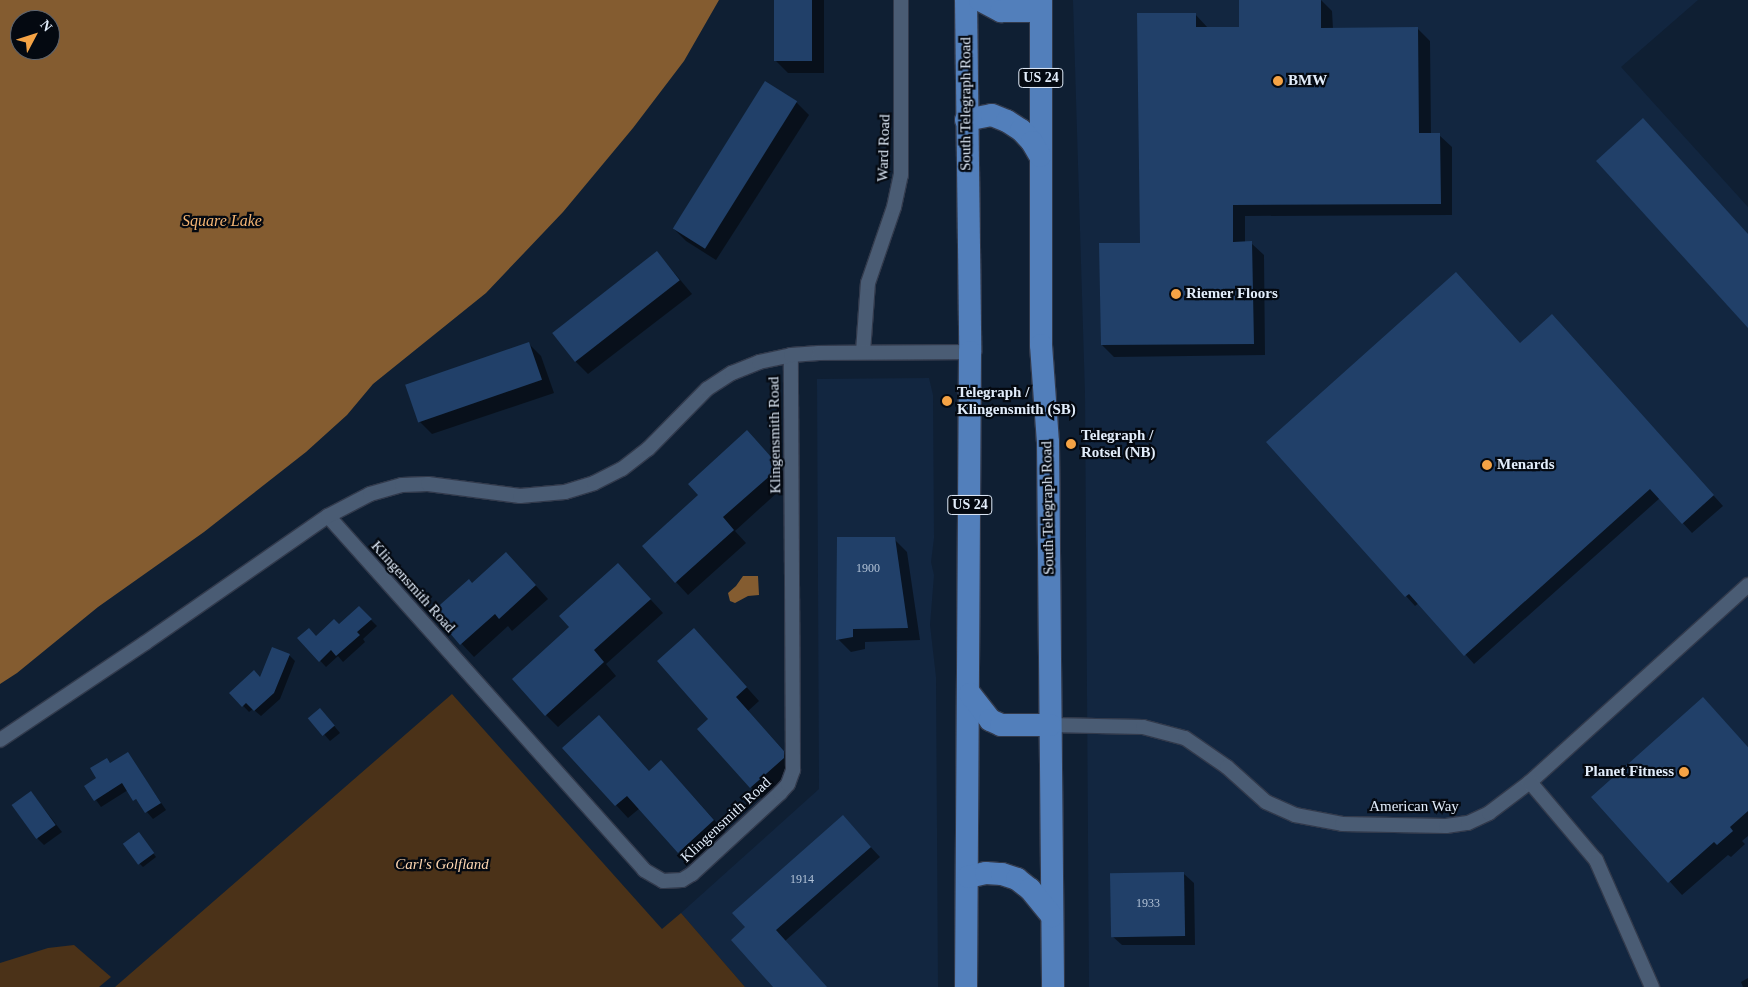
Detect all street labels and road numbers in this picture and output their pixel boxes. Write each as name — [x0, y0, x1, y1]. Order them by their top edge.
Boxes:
street label: South Telegraph Road — [957, 37, 975, 171]
road number: US 24 — [1017, 66, 1065, 90]
street label: Ward Road — [874, 114, 894, 182]
street label: Klingensmith Road — [765, 376, 785, 494]
street label: South Telegraph Road — [1038, 441, 1058, 575]
road number: US 24 — [946, 494, 994, 516]
street label: Klingensmith Road — [367, 537, 459, 637]
street label: Klingensmith Road — [677, 773, 775, 867]
street label: American Way — [1369, 798, 1459, 816]

